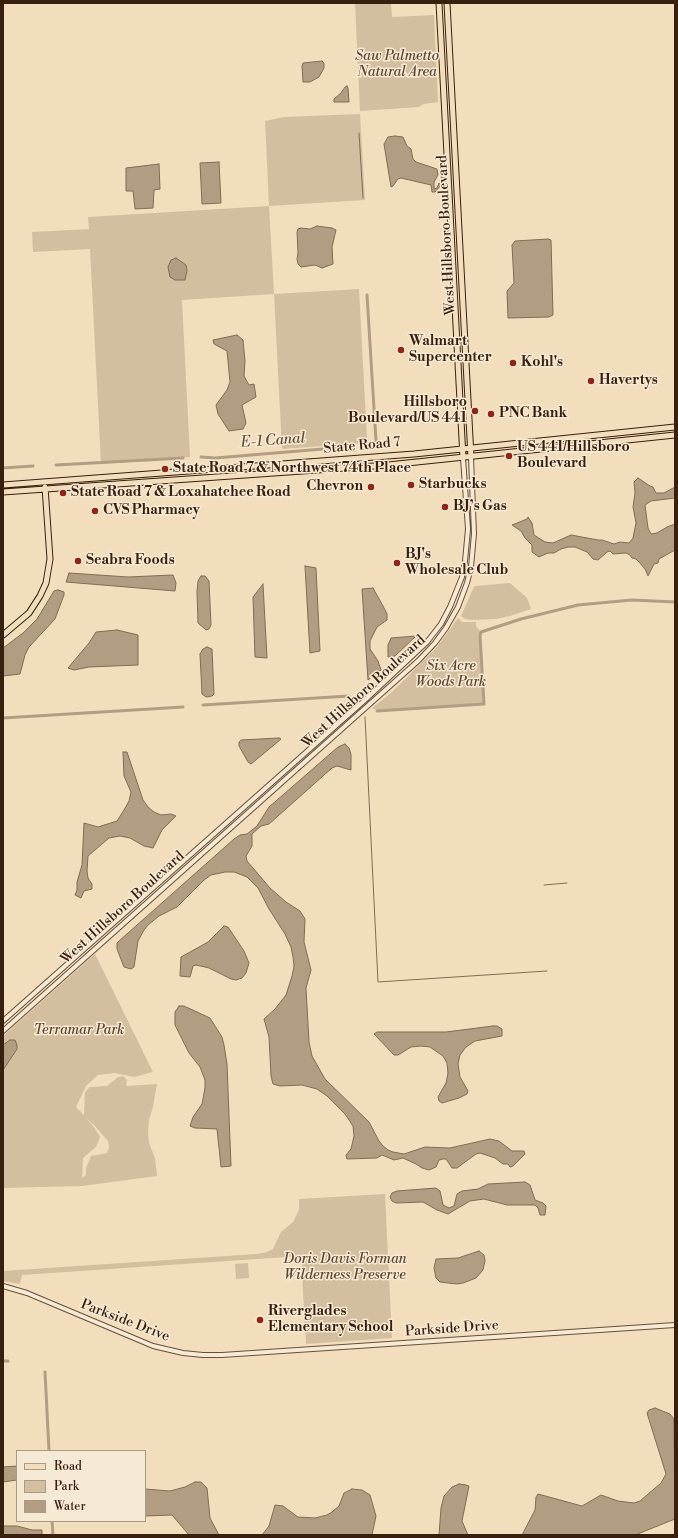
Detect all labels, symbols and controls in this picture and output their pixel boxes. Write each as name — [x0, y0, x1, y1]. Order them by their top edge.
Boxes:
park label: Saw Palmetto Natural Area — [355, 49, 439, 82]
street label: West Hillsboro Boulevard — [434, 154, 460, 316]
place label: Walmart Supercenter — [409, 334, 492, 366]
marker: Walmart Supercenter — [396, 345, 406, 355]
place label: Kohl's — [521, 355, 563, 371]
marker: Kohl's — [508, 358, 518, 368]
place label: Havertys — [599, 373, 658, 389]
marker: Havertys — [586, 376, 596, 386]
place label: Hillsboro Boulevard/US 441 — [348, 395, 467, 428]
marker: Hillsboro Boulevard/US 441 — [470, 406, 480, 416]
place label: PNC Bank — [499, 406, 567, 422]
marker: PNC Bank — [486, 409, 496, 419]
water label: E-1 Canal — [240, 430, 306, 452]
street label: State Road 7 — [323, 434, 401, 458]
place label: US 441/Hillsboro Boulevard — [517, 440, 630, 472]
marker: US 441/Hillsboro Boulevard — [504, 451, 514, 461]
place label: State Road 7 & Northwest 74th Place — [173, 461, 411, 477]
marker: State Road 7 & Northwest 74th Place — [160, 464, 170, 474]
place label: Starbucks — [419, 477, 486, 493]
place label: Chevron — [306, 479, 363, 495]
marker: Starbucks — [406, 480, 416, 490]
marker: Chevron — [366, 482, 376, 492]
place label: State Road 7 & Loxahatchee Road — [71, 485, 291, 501]
marker: State Road 7 & Loxahatchee Road — [58, 488, 68, 498]
place label: BJ’s Gas — [453, 499, 507, 515]
marker: BJ’s Gas — [440, 502, 450, 512]
place label: CVS Pharmacy — [103, 503, 200, 519]
marker: CVS Pharmacy — [90, 506, 100, 516]
place label: BJ's Wholesale Club — [405, 547, 508, 580]
place label: Seabra Foods — [86, 553, 175, 569]
marker: Seabra Foods — [73, 556, 83, 566]
marker: BJ's Wholesale Club — [392, 558, 402, 568]
street label: West Hillsboro Boulevard — [299, 632, 429, 752]
park label: Six Acre Woods Park — [416, 659, 486, 692]
street label: West Hillsboro Boulevard — [58, 848, 188, 968]
park label: Terramar Park — [34, 1023, 124, 1039]
park label: Doris Davis Forman Wilderness Preserve — [283, 1252, 407, 1284]
street label: Parkside Drive — [78, 1296, 172, 1346]
place label: Riverglades Elementary School — [268, 1304, 393, 1336]
marker: Riverglades Elementary School — [255, 1315, 265, 1325]
street label: Parkside Drive — [405, 1317, 499, 1341]
legend — [16, 1450, 146, 1522]
text: Road — [54, 1459, 82, 1474]
text: Park — [54, 1479, 79, 1494]
text: Water — [54, 1499, 86, 1514]

